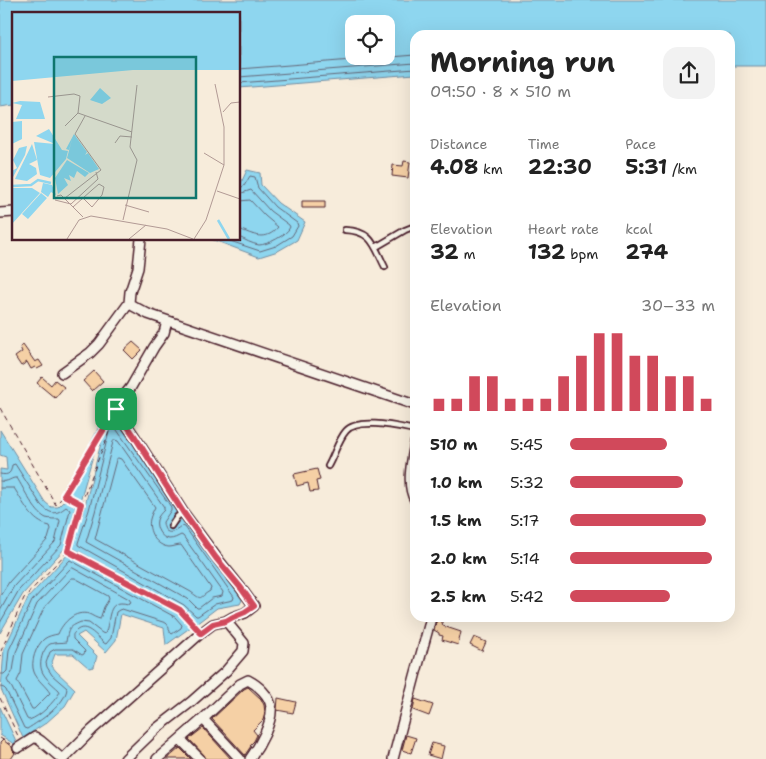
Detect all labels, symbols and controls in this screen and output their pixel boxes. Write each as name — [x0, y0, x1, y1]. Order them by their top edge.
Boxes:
inset map — [12, 12, 240, 240]
map controls — [345, 15, 395, 65]
button: locate — [345, 15, 395, 65]
text: Morning run — [430, 43, 615, 81]
button: share — [663, 47, 715, 99]
text: 09:50 · 8 × 510 m — [430, 81, 571, 102]
text: Distance — [430, 135, 487, 153]
text: Time — [528, 135, 560, 153]
text: Pace — [625, 135, 656, 153]
text: 4.08 — [430, 153, 478, 181]
text: 22:30 — [528, 153, 592, 181]
text: 5:31 — [625, 153, 667, 181]
text: km — [478, 160, 503, 178]
text: /km — [667, 160, 697, 178]
text: Elevation — [430, 220, 493, 238]
text: Heart rate — [528, 220, 599, 238]
text: kcal — [625, 220, 653, 238]
text: 32 — [430, 238, 459, 266]
text: 132 — [528, 238, 565, 266]
text: 274 — [625, 238, 668, 266]
text: m — [459, 245, 476, 263]
text: bpm — [565, 245, 598, 263]
text: Elevation — [430, 295, 502, 316]
text: 30–33 m — [641, 295, 715, 316]
pin — [95, 388, 137, 430]
icon: arrive — [102, 395, 130, 423]
text: 510 m — [430, 434, 477, 455]
text: 5:45 — [510, 434, 543, 455]
text: 1.0 km — [430, 472, 482, 493]
text: 5:32 — [510, 472, 544, 493]
text: 1.5 km — [430, 510, 482, 531]
text: 5:17 — [510, 510, 540, 531]
text: 2.0 km — [430, 548, 487, 569]
text: 5:14 — [510, 548, 540, 569]
text: 2.5 km — [430, 586, 486, 607]
text: 5:42 — [510, 586, 544, 607]

